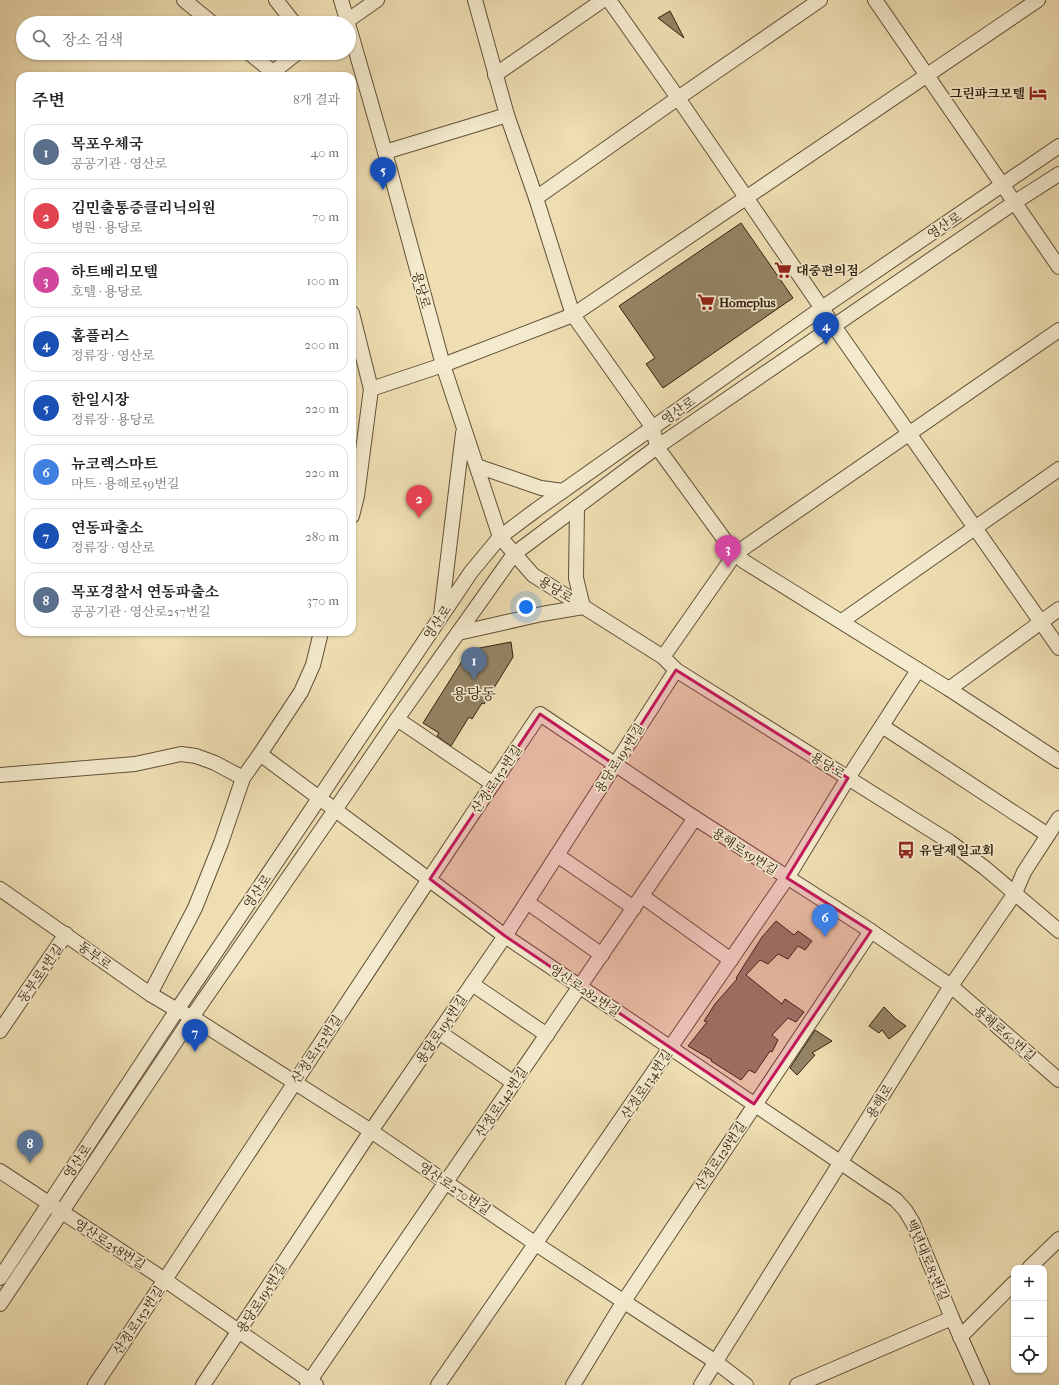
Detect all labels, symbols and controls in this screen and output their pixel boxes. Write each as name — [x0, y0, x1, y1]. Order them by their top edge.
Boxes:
search box — [16, 16, 356, 60]
icon: search — [30, 27, 52, 49]
text: 장소 검색 — [62, 31, 123, 49]
hotel icon: 그린파크모텔 — [1028, 83, 1048, 103]
place label: 그린파크모텔 — [950, 86, 1025, 101]
text: 주변 — [32, 90, 65, 110]
text: 8개 결과 — [293, 92, 340, 107]
text: 목포우체국 — [71, 135, 143, 153]
text: 1 — [44, 145, 48, 160]
text: 40 m — [311, 145, 339, 160]
text: 공공기관 · 영산로 — [71, 156, 167, 171]
pin: 5 — [370, 157, 396, 190]
text: 김민출통증클리닉의원 — [71, 199, 216, 217]
street label: 영산로 — [924, 208, 964, 242]
text: 2 — [43, 209, 49, 224]
text: 70 m — [312, 209, 339, 224]
text: 병원 · 용당로 — [71, 220, 142, 235]
supermarket icon: 대중편의점 — [773, 260, 793, 280]
text: 하트베리모텔 — [71, 263, 158, 281]
place label: 대중편의점 — [796, 263, 859, 278]
street label: 용당로 — [409, 270, 434, 311]
text: 3 — [43, 273, 49, 288]
text: 100 m — [306, 273, 339, 288]
text: 호텔 · 용당로 — [71, 284, 142, 299]
supermarket icon: Homeplus — [696, 292, 716, 312]
place label: Homeplus — [719, 295, 776, 311]
pin: 4 — [813, 312, 839, 345]
text: 홈플러스 — [71, 327, 129, 345]
text: 4 — [42, 337, 50, 352]
text: 200 m — [304, 337, 339, 352]
text: 정류장 · 영산로 — [71, 348, 155, 363]
text: 한일시장 — [71, 391, 129, 409]
street label: 영산로 — [659, 393, 698, 427]
text: 5 — [43, 401, 49, 416]
text: 220 m — [305, 401, 339, 416]
text: 정류장 · 용당로 — [71, 412, 155, 427]
text: 뉴코렉스마트 — [71, 455, 158, 473]
text: 6 — [42, 465, 50, 480]
text: 220 m — [305, 465, 339, 480]
text: 마트 · 용해로59번길 — [71, 476, 180, 491]
pin: 2 — [406, 485, 432, 518]
text: 연동파출소 — [71, 519, 143, 537]
text: 7 — [43, 529, 49, 544]
text: 280 m — [305, 529, 339, 544]
pin: 3 — [715, 535, 741, 568]
text: 정류장 · 영산로 — [71, 540, 155, 555]
street label: 용당로 — [536, 573, 576, 606]
text: 목포경찰서 연동파출소 — [71, 583, 219, 601]
text: 8 — [43, 593, 49, 608]
text: 370 m — [307, 593, 339, 608]
your location — [516, 597, 536, 617]
street label: 영산로 — [421, 602, 454, 642]
text: 공공기관 · 영산로257번길 — [71, 604, 211, 619]
pin: 1 — [461, 647, 487, 680]
district label: 용당동 — [452, 685, 496, 703]
street label: 용당로195번길 — [591, 721, 647, 796]
street label: 산정로152번길 — [468, 742, 525, 817]
street label: 용당로 — [808, 749, 848, 782]
street label: 용해로59번길 — [709, 825, 780, 878]
bus stop icon: 유달제일교회 — [896, 840, 916, 860]
place label: 유달제일교회 — [919, 843, 994, 858]
street label: 영산로 — [241, 871, 274, 911]
pin: 6 — [812, 904, 838, 937]
street label: 동부로 — [75, 938, 115, 973]
street label: 동부로5번길 — [15, 941, 66, 1006]
street label: 영산로282번길 — [546, 961, 623, 1020]
street label: 용당로195번길 — [413, 992, 470, 1067]
street label: 용해로60번길 — [971, 1002, 1039, 1064]
street label: 산정로152번길 — [288, 1012, 345, 1087]
pin: 7 — [182, 1019, 208, 1052]
street label: 산정로134번길 — [618, 1047, 675, 1122]
street label: 산정로142번길 — [472, 1064, 531, 1140]
street label: 용해로 — [863, 1081, 896, 1121]
street label: 산정로128번길 — [692, 1119, 749, 1194]
pin: 8 — [17, 1130, 43, 1163]
street label: 영산로 — [61, 1141, 94, 1181]
street label: 영산로270번길 — [416, 1159, 493, 1218]
street label: 영산로258번길 — [71, 1216, 148, 1273]
street label: 백년대로83번길 — [904, 1217, 951, 1303]
street label: 용당로195번길 — [233, 1261, 289, 1336]
map controls — [1011, 1265, 1047, 1373]
button: + — [1011, 1265, 1047, 1301]
street label: 산정로152번길 — [110, 1283, 167, 1358]
button: − — [1011, 1301, 1047, 1337]
button: locate — [1011, 1337, 1047, 1373]

